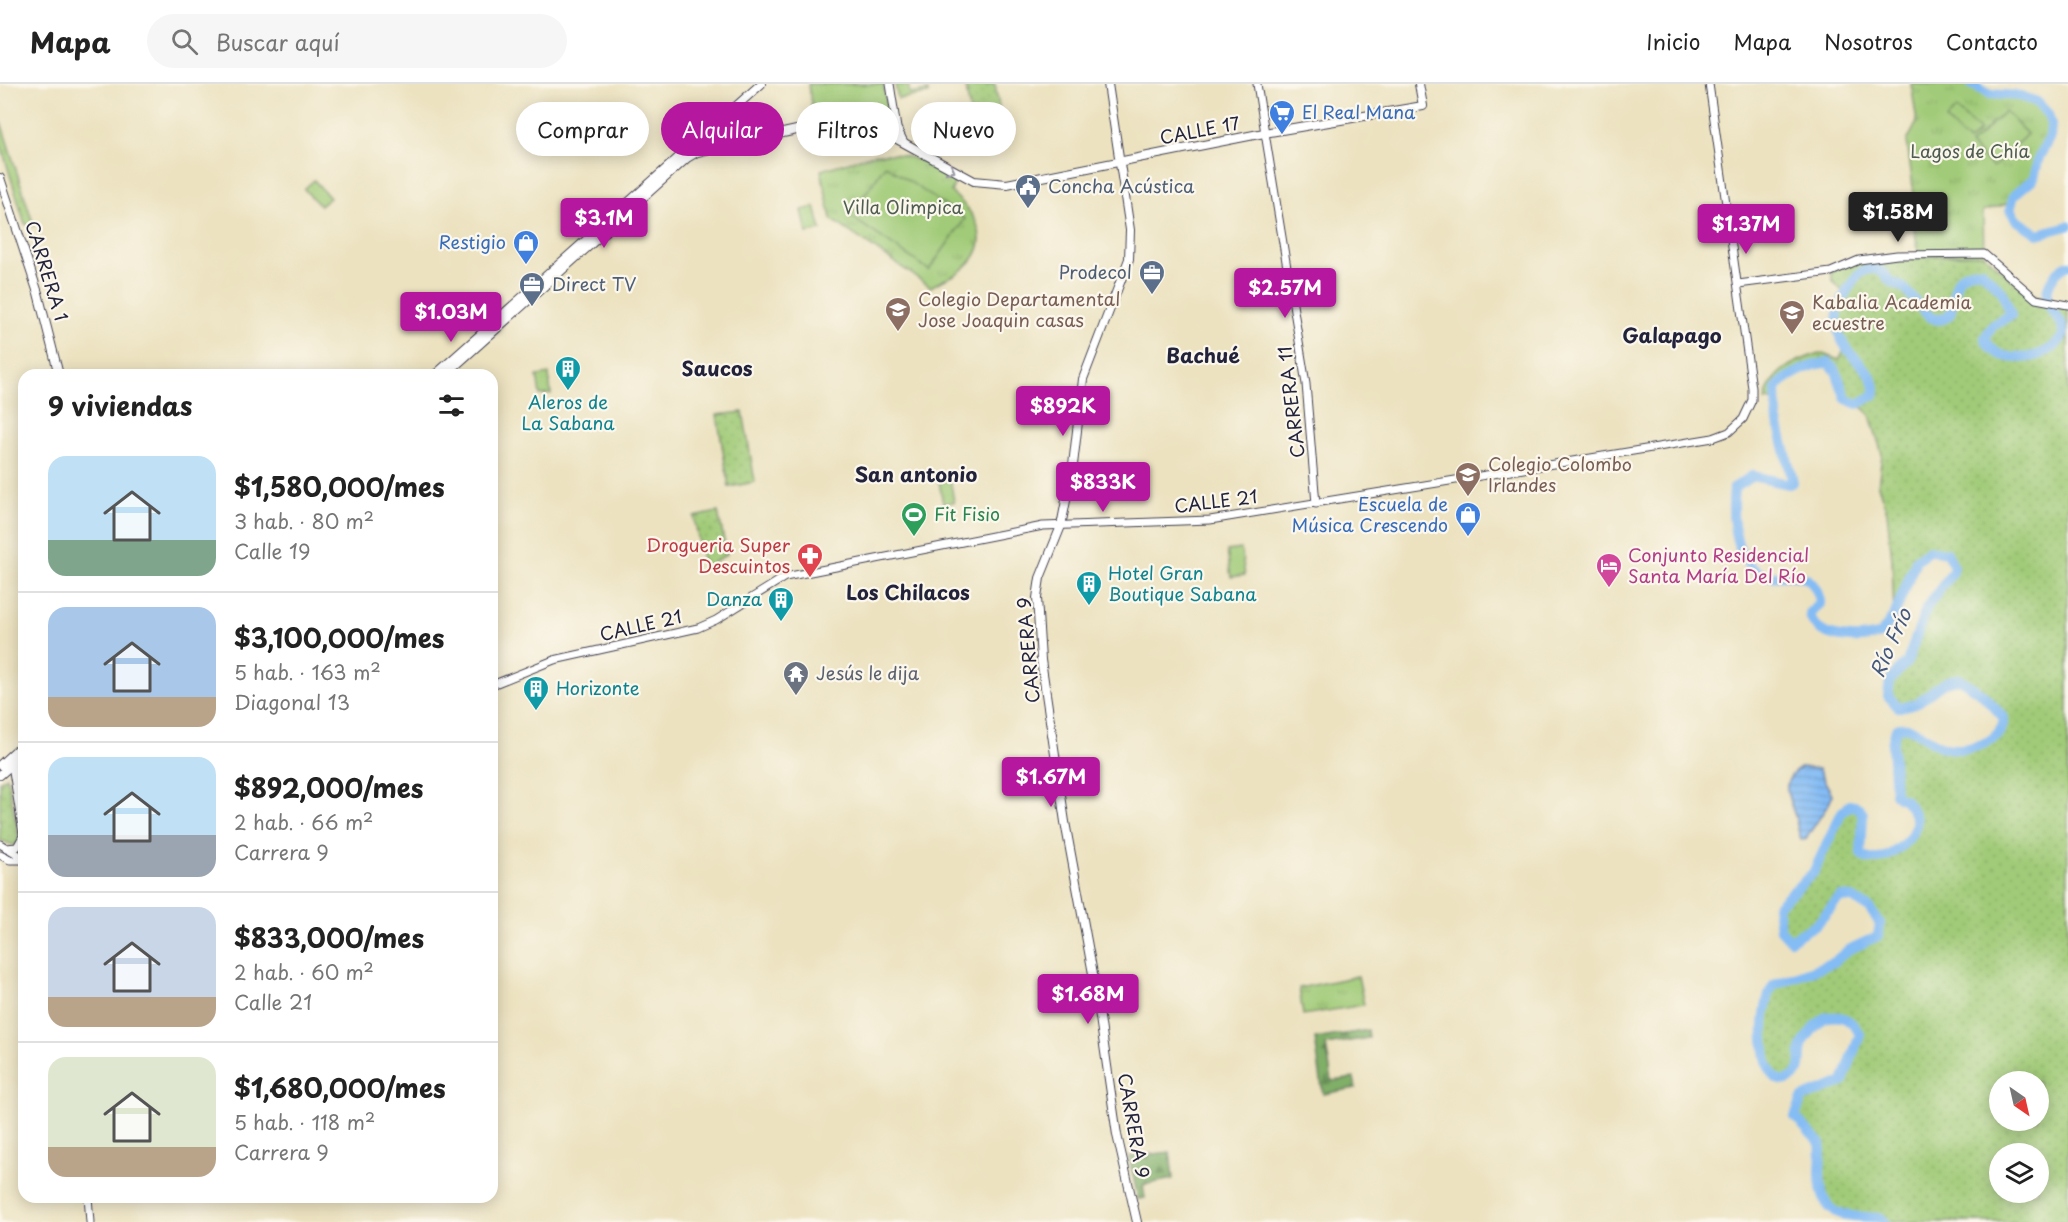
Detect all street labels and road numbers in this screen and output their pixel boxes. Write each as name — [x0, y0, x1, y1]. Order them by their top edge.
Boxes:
street label: CALLE 17 — [1157, 108, 1242, 151]
street label: CARRERA 1 — [19, 217, 75, 324]
street label: CARRERA 11 — [1270, 345, 1311, 460]
street label: CALLE 21 — [1173, 482, 1259, 519]
street label: CARRERA 9 — [1009, 596, 1046, 704]
street label: CALLE 21 — [597, 602, 684, 647]
street label: CARRERA 9 — [1112, 1071, 1157, 1181]

